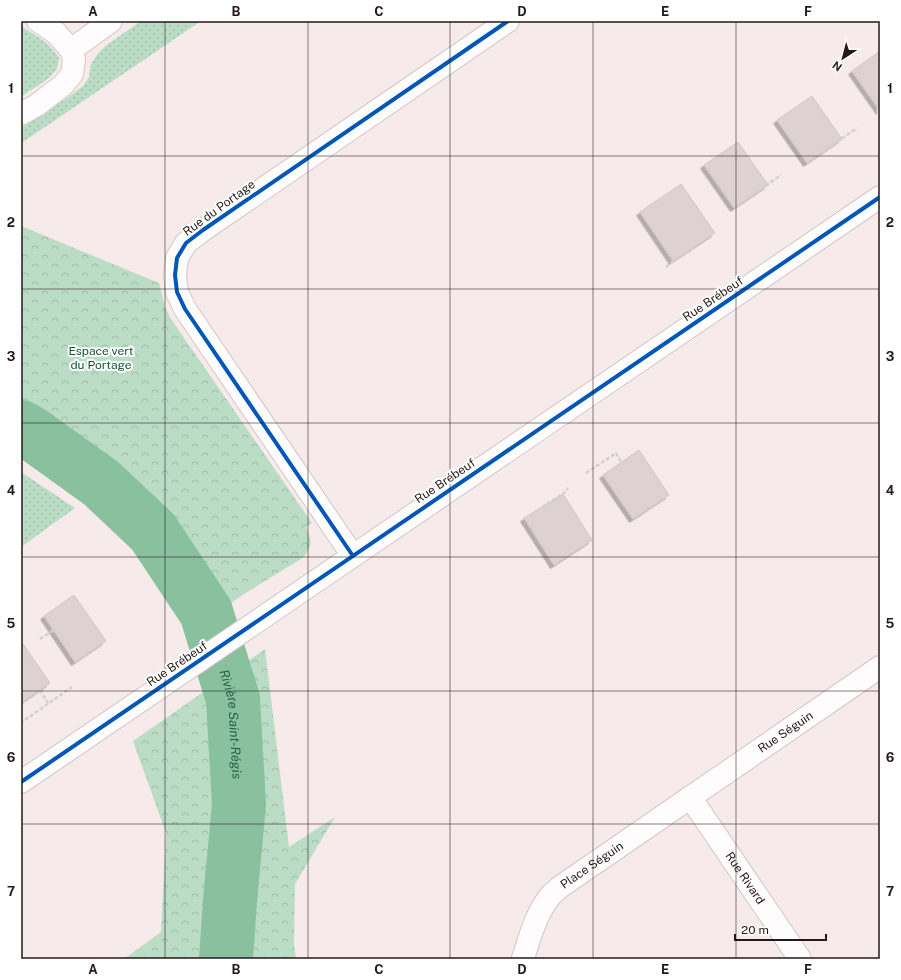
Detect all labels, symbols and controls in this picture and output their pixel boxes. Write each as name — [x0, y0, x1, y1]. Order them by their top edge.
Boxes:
text: A — [88, 4, 98, 19]
text: B — [232, 4, 241, 19]
text: C — [374, 4, 384, 19]
text: D — [517, 4, 527, 19]
text: E — [661, 4, 669, 19]
text: F — [804, 4, 812, 19]
north arrow — [823, 38, 863, 78]
text: N — [830, 59, 844, 73]
text: 1 — [8, 81, 14, 96]
text: 1 — [887, 81, 893, 96]
street label: Rue du Portage — [180, 177, 258, 239]
text: 2 — [7, 215, 15, 230]
text: 2 — [886, 215, 894, 230]
street label: Rue Brébeuf — [680, 274, 746, 324]
park label: Espace vert du Portage — [68, 344, 134, 372]
text: 3 — [7, 349, 16, 364]
text: 3 — [886, 349, 895, 364]
street label: Rue Brébeuf — [412, 456, 478, 506]
text: 4 — [7, 483, 16, 498]
text: 4 — [886, 483, 895, 498]
text: 5 — [7, 616, 16, 631]
text: 5 — [886, 616, 895, 631]
street label: Rue Brébeuf — [144, 639, 210, 689]
water label: Rivière Saint-Régis — [216, 668, 245, 779]
street label: Rue Séguin — [755, 708, 816, 756]
text: 6 — [7, 750, 16, 765]
text: 6 — [886, 750, 895, 765]
street label: Place Séguin — [558, 839, 626, 892]
street label: Rue Rivard — [722, 849, 768, 907]
text: 7 — [7, 884, 15, 899]
text: 7 — [886, 884, 894, 899]
scale bar — [735, 916, 826, 942]
text: 20 m — [741, 923, 769, 937]
text: A — [88, 962, 98, 977]
text: B — [232, 962, 241, 977]
text: C — [374, 962, 384, 977]
text: D — [517, 962, 527, 977]
text: E — [661, 962, 669, 977]
text: F — [804, 962, 812, 977]

